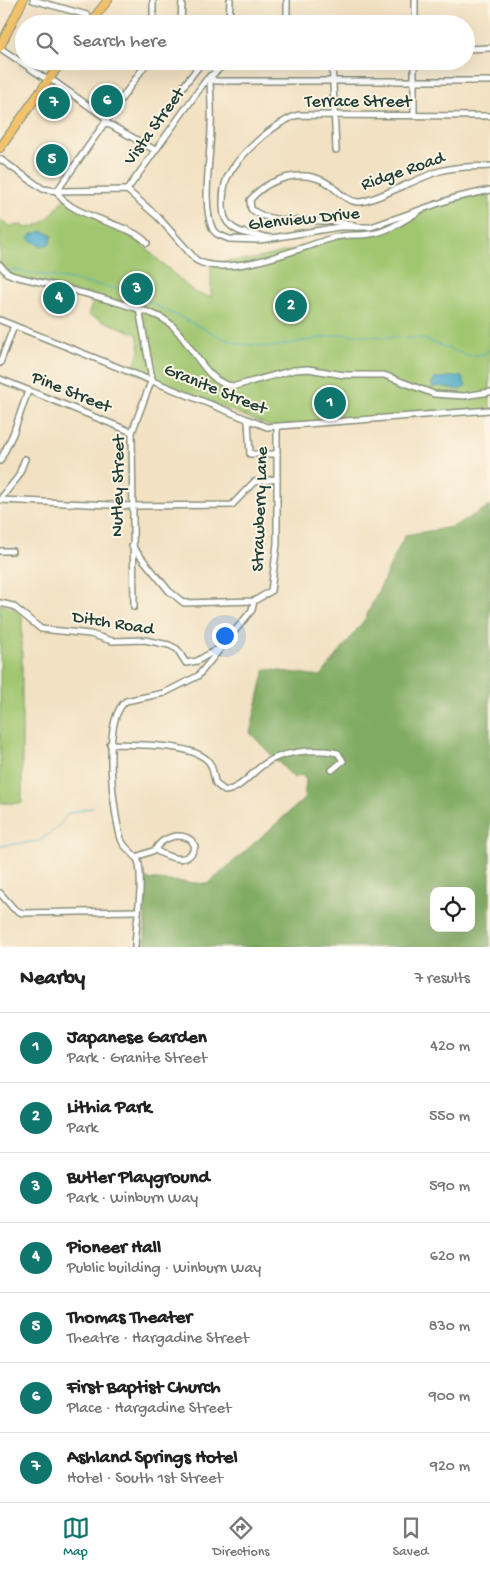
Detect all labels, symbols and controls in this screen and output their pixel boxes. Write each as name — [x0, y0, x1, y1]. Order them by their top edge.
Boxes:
search box — [15, 15, 475, 70]
icon: search — [33, 29, 61, 57]
text: Search here — [73, 31, 167, 54]
pin: 6 — [91, 82, 123, 120]
street label: Vista Street — [119, 83, 191, 170]
pin: 7 — [38, 84, 70, 122]
street label: Terrace Street — [304, 92, 413, 113]
pin: 5 — [36, 141, 68, 179]
street label: Ridge Road — [358, 147, 449, 196]
street label: Glenview Drive — [247, 204, 361, 236]
pin: 3 — [121, 270, 153, 308]
pin: 4 — [43, 279, 75, 317]
pin: 2 — [275, 287, 307, 325]
street label: Granite Street — [160, 360, 271, 421]
street label: Pine Street — [27, 367, 115, 419]
pin: 1 — [314, 384, 346, 422]
street label: Nutley Street — [108, 433, 130, 537]
street label: Strawberry Lane — [248, 445, 274, 572]
street label: Ditch Road — [70, 607, 157, 641]
your location — [212, 623, 238, 649]
map controls — [430, 887, 475, 932]
button: locate — [430, 887, 475, 932]
text: Nearby — [20, 967, 85, 992]
text: 7 results — [415, 970, 470, 989]
text: Japanese Garden — [67, 1027, 207, 1050]
text: 1 — [33, 1038, 39, 1057]
text: 420 m — [430, 1038, 470, 1057]
text: Park · Granite Street — [67, 1050, 207, 1069]
text: Lithia Park — [67, 1097, 151, 1120]
text: 2 — [32, 1108, 40, 1127]
text: 550 m — [429, 1108, 470, 1127]
text: Park — [67, 1120, 98, 1139]
text: Butler Playground — [67, 1167, 210, 1190]
text: 3 — [32, 1178, 40, 1197]
text: 590 m — [429, 1178, 470, 1197]
text: Park · Winburn Way — [67, 1190, 198, 1209]
text: Pioneer Hall — [67, 1237, 161, 1260]
text: 4 — [32, 1248, 40, 1267]
text: 620 m — [430, 1248, 470, 1267]
text: Public building · Winburn Way — [67, 1260, 261, 1279]
text: Thomas Theater — [67, 1307, 192, 1330]
text: 5 — [32, 1318, 40, 1337]
text: 830 m — [429, 1318, 470, 1337]
text: Theatre · Hargadine Street — [67, 1330, 249, 1349]
text: First Baptist Church — [67, 1377, 220, 1400]
text: 6 — [32, 1388, 40, 1407]
text: 900 m — [429, 1388, 470, 1407]
text: Place · Hargadine Street — [67, 1400, 231, 1419]
text: Ashland Springs Hotel — [67, 1447, 238, 1470]
text: 7 — [32, 1458, 40, 1477]
text: 920 m — [430, 1458, 470, 1477]
text: Hotel · South 1st Street — [67, 1470, 223, 1489]
tab: Map — [62, 1514, 90, 1561]
tab: Directions — [213, 1514, 270, 1561]
tab: Saved — [393, 1514, 428, 1561]

